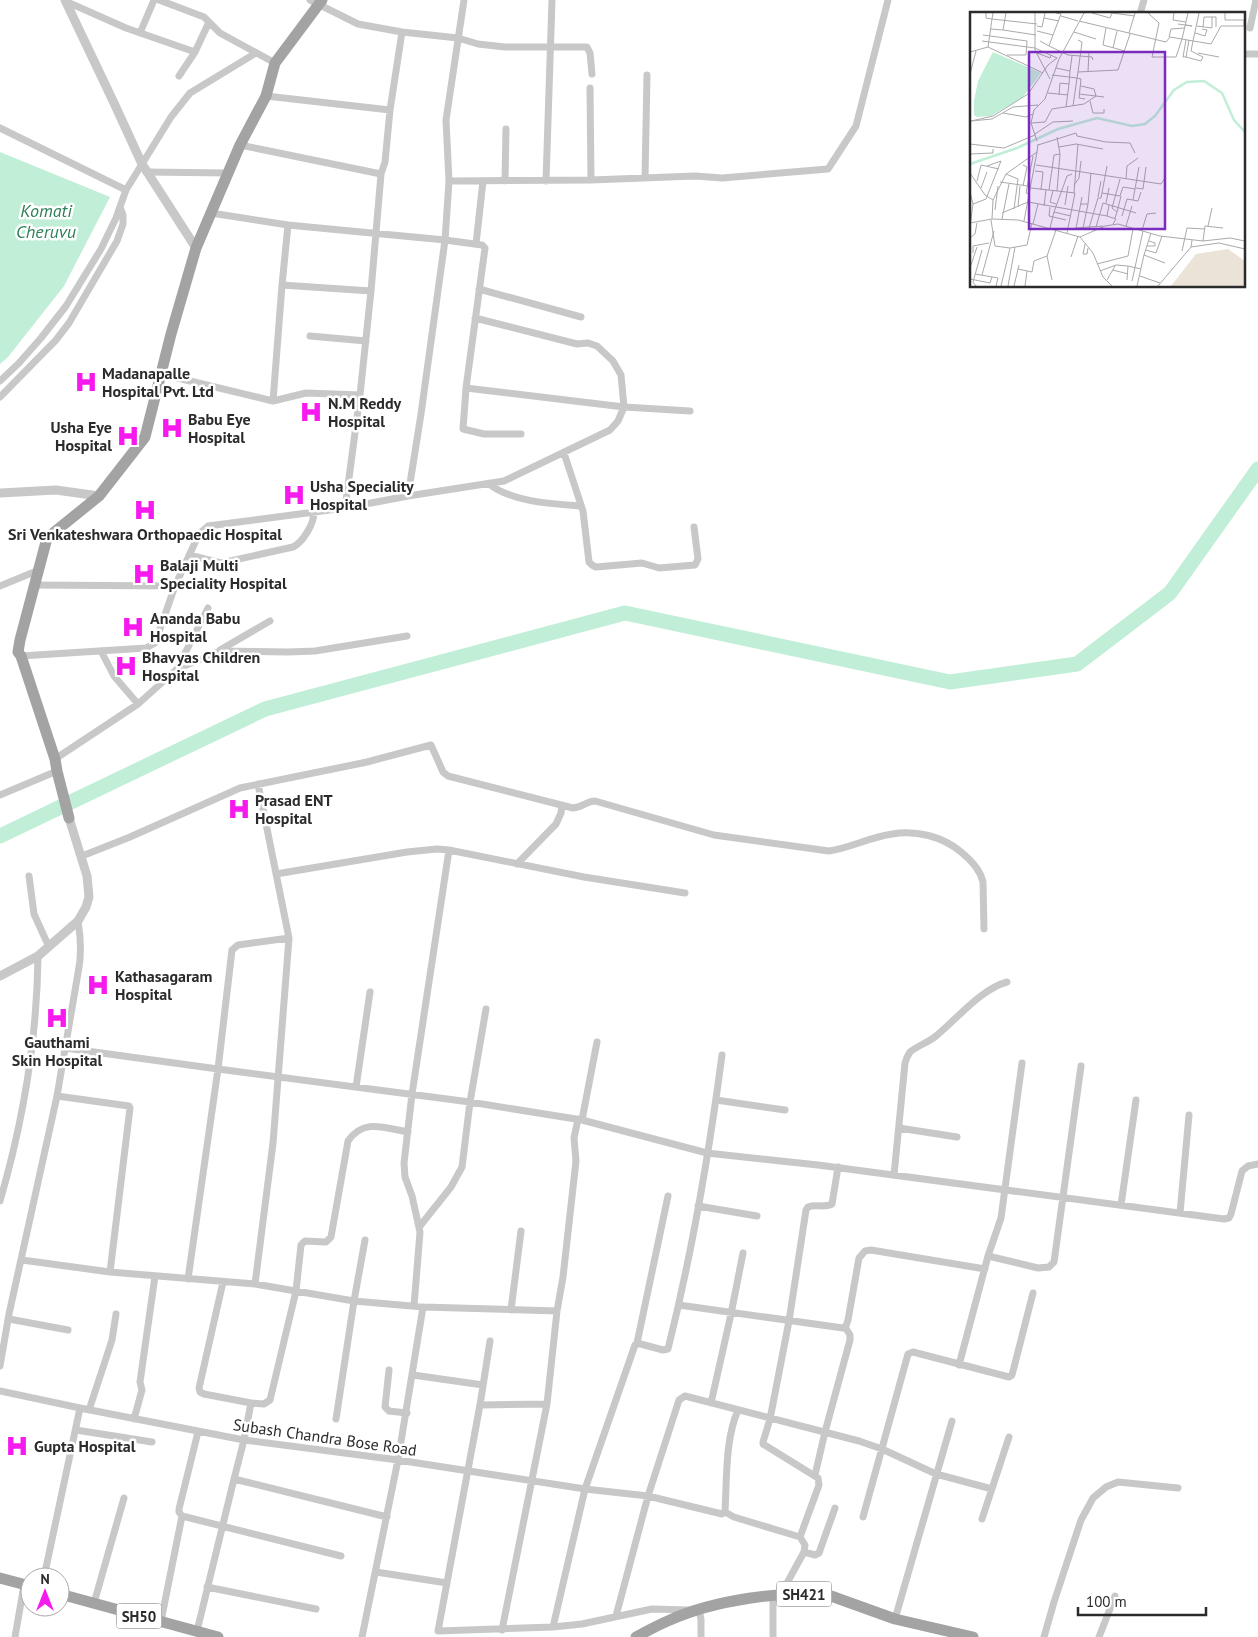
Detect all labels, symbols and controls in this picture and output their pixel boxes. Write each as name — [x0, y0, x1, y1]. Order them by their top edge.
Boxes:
inset map — [970, 12, 1246, 288]
water label: Komati Cheruvu — [16, 199, 76, 243]
place label: Madanapalle Hospital Pvt. Ltd — [102, 363, 214, 401]
hospital icon: Madanapalle Hospital Pvt. Ltd — [73, 369, 99, 395]
place label: N.M Reddy Hospital — [328, 393, 402, 431]
hospital icon: N.M Reddy Hospital — [298, 399, 324, 425]
place label: Babu Eye Hospital — [188, 409, 251, 447]
hospital icon: Babu Eye Hospital — [159, 415, 185, 441]
place label: Usha Eye Hospital — [50, 417, 112, 455]
hospital icon: Usha Eye Hospital — [115, 423, 141, 449]
place label: Usha Speciality Hospital — [310, 476, 414, 514]
hospital icon: Usha Speciality Hospital — [281, 482, 307, 508]
hospital icon: Sri Venkateshwara Orthopaedic Hospital — [132, 497, 158, 523]
place label: Sri Venkateshwara Orthopaedic Hospital — [8, 524, 282, 544]
place label: Balaji Multi Speciality Hospital — [160, 555, 287, 593]
hospital icon: Balaji Multi Speciality Hospital — [131, 561, 157, 587]
place label: Ananda Babu Hospital — [150, 608, 240, 646]
hospital icon: Ananda Babu Hospital — [120, 614, 146, 640]
place label: Bhavyas Children Hospital — [142, 647, 260, 685]
hospital icon: Bhavyas Children Hospital — [113, 653, 139, 679]
place label: Prasad ENT Hospital — [255, 790, 333, 828]
hospital icon: Prasad ENT Hospital — [226, 796, 252, 822]
place label: Kathasagaram Hospital — [115, 966, 213, 1004]
hospital icon: Kathasagaram Hospital — [85, 972, 111, 998]
hospital icon: Gauthami Skin Hospital — [44, 1005, 70, 1031]
place label: Gauthami Skin Hospital — [12, 1032, 102, 1070]
street label: Subash Chandra Bose Road — [232, 1414, 418, 1460]
hospital icon: Gupta Hospital — [4, 1433, 30, 1459]
place label: Gupta Hospital — [34, 1436, 136, 1456]
north arrow — [20, 1567, 70, 1617]
text: N — [40, 1570, 50, 1588]
road number: SH421 — [776, 1582, 832, 1606]
scale bar — [1078, 1584, 1206, 1616]
text: 100 m — [1086, 1592, 1127, 1611]
road number: SH50 — [116, 1604, 162, 1628]

